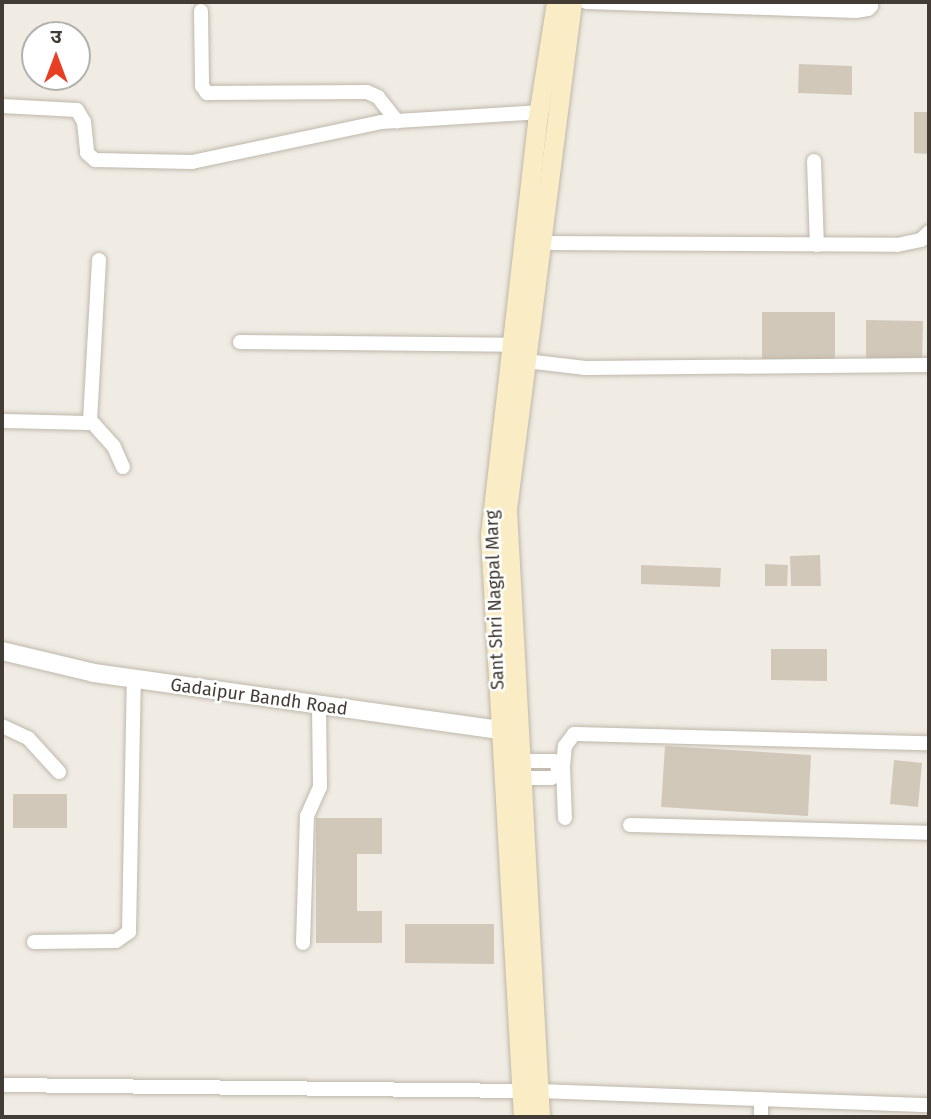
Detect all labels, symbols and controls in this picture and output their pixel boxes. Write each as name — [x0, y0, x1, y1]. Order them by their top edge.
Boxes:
north arrow — [21, 21, 91, 91]
text: उ — [50, 25, 62, 48]
street label: Sant Shri Nagpal Marg — [481, 510, 509, 690]
street label: Gadaipur Bandh Road — [169, 674, 349, 720]

